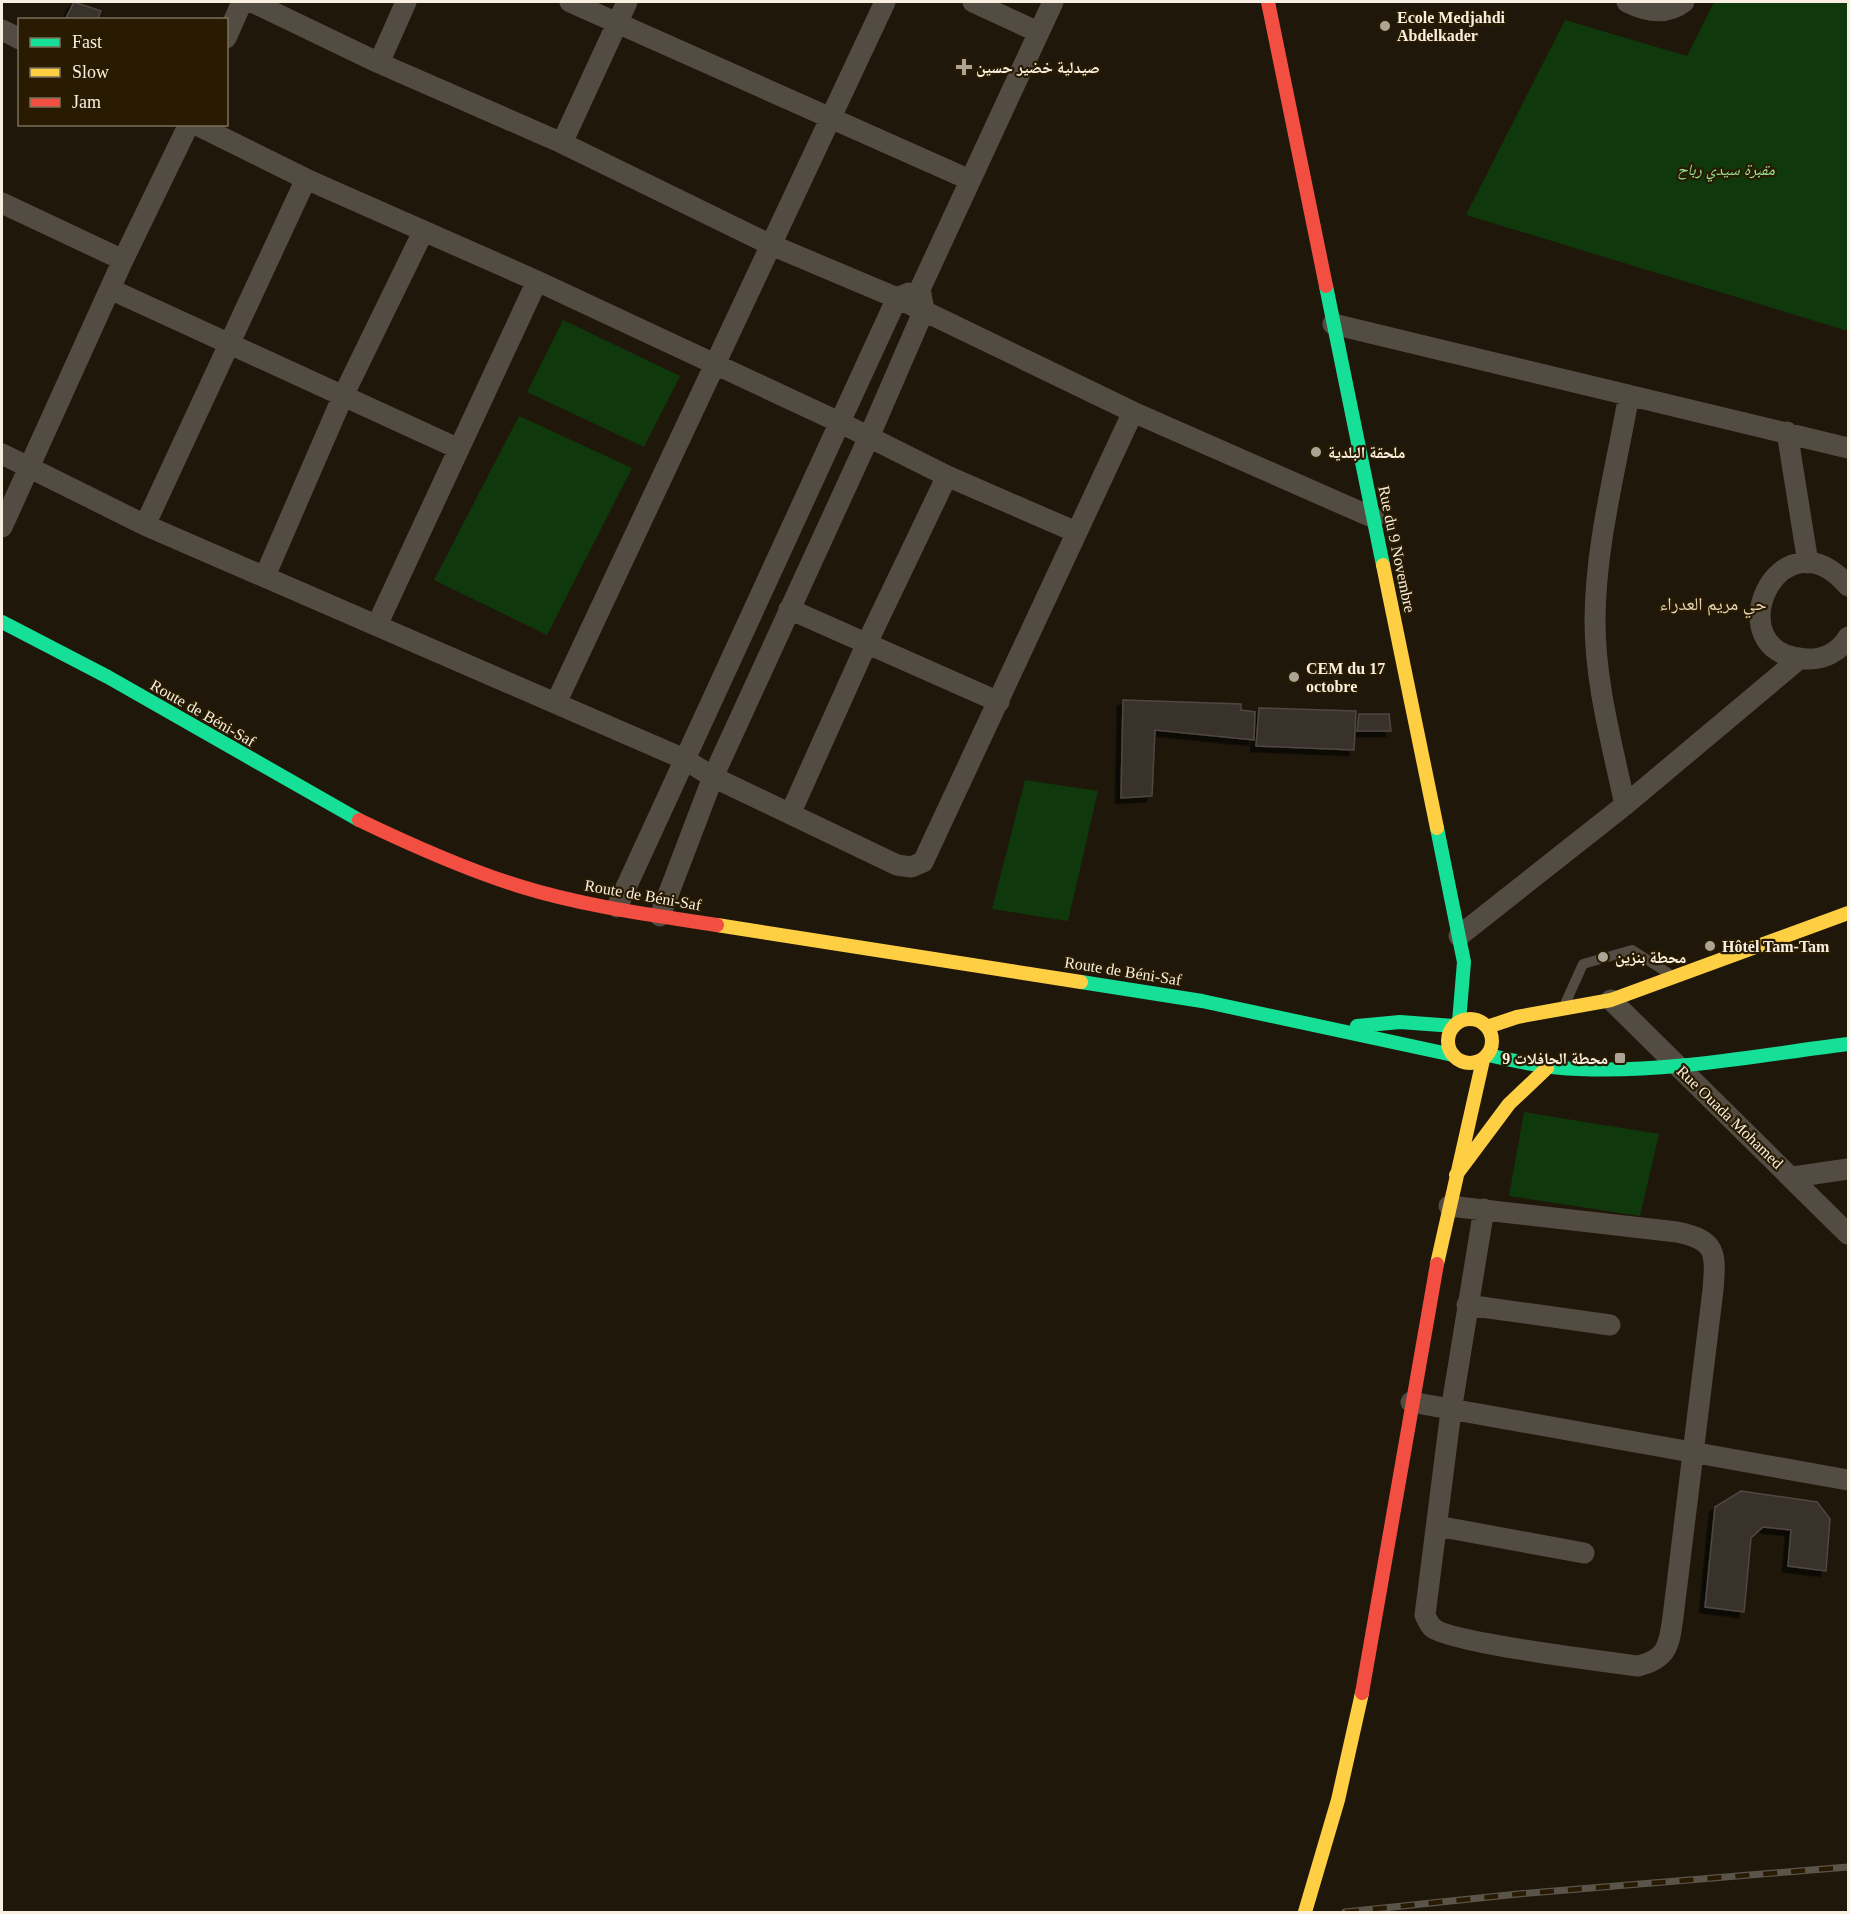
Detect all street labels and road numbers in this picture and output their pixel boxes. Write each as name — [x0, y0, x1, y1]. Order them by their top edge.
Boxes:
street label: Rue du 9 Novembre — [1375, 484, 1419, 614]
street label: Route de Béni-Saf — [148, 676, 259, 750]
street label: Route de Béni-Saf — [583, 876, 703, 914]
street label: Route de Béni-Saf — [1063, 953, 1183, 989]
street label: Rue Ouada Mohamed — [1674, 1062, 1786, 1172]

